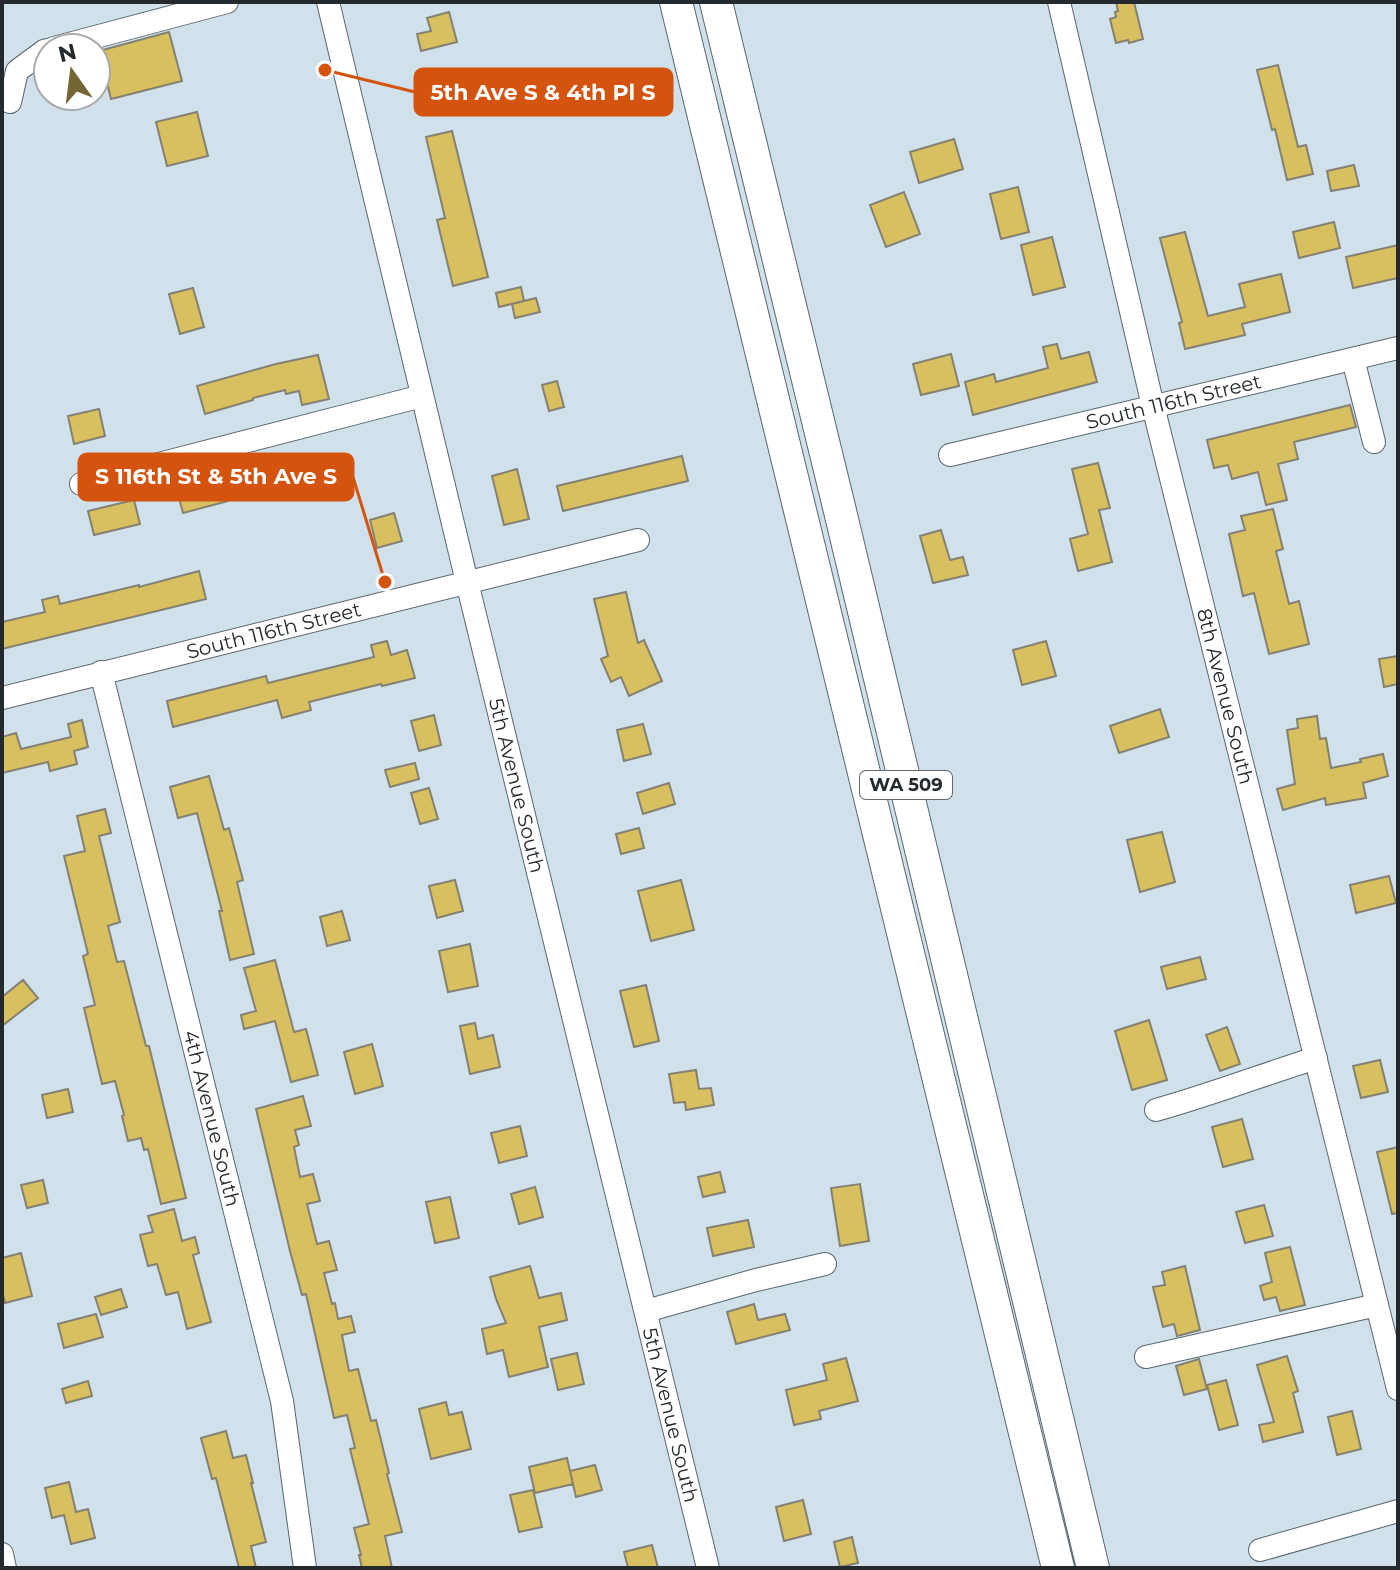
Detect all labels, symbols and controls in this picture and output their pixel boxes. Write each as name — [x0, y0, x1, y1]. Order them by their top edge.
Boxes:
north arrow — [32, 32, 112, 112]
text: N — [55, 38, 79, 68]
callout: 5th Ave S & 4th Pl S — [415, 69, 672, 115]
text: 5th Ave S & 4th Pl S — [431, 79, 655, 106]
street label: South 116th Street — [1084, 369, 1264, 434]
callout: S 116th St & 5th Ave S — [79, 454, 353, 500]
text: S 116th St & 5th Ave S — [95, 463, 337, 490]
street label: South 116th Street — [184, 597, 364, 664]
street label: 8th Avenue South — [1192, 606, 1259, 787]
street label: 5th Avenue South — [484, 696, 550, 875]
road number: WA 509 — [860, 771, 952, 799]
street label: 4th Avenue South — [178, 1028, 245, 1209]
street label: 5th Avenue South — [638, 1325, 704, 1505]

